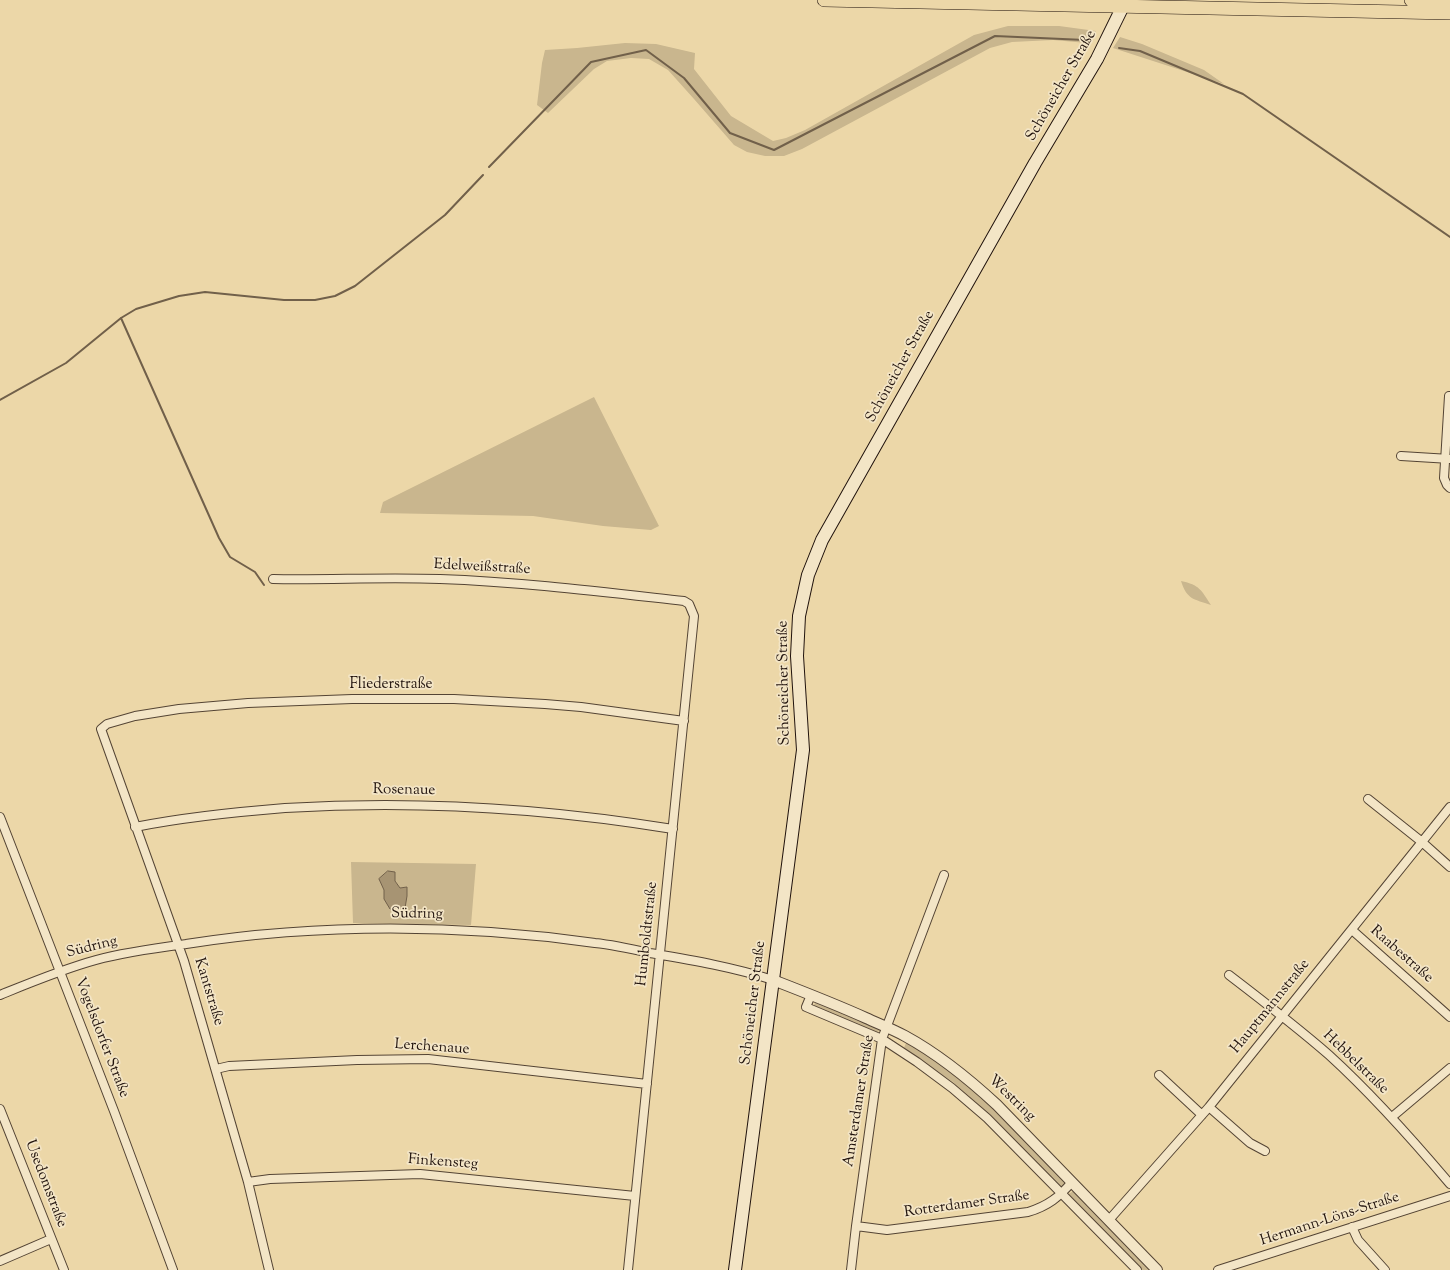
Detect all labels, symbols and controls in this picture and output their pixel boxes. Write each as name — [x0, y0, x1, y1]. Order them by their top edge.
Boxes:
street label: Schöneicher Straße — [1023, 27, 1101, 145]
street label: Schöneicher Straße — [863, 308, 939, 426]
street label: Edelweißstraße — [433, 556, 531, 580]
street label: Schöneicher Straße — [775, 620, 795, 746]
street label: Fliederstraße — [349, 676, 433, 694]
street label: Rosenaue — [373, 781, 435, 801]
street label: Humboldtstraße — [634, 881, 662, 987]
street label: Südring — [391, 906, 443, 924]
street label: Raabestraße — [1366, 923, 1436, 987]
street label: Südring — [65, 933, 119, 963]
street label: Schöneicher Straße — [737, 940, 771, 1066]
street label: Kantstraße — [189, 956, 227, 1028]
street label: Hauptmannstraße — [1227, 956, 1315, 1058]
street label: Vogelsdorfer Straße — [70, 975, 132, 1101]
street label: Hebbelstraße — [1318, 1027, 1392, 1099]
street label: Amsterdamer Straße — [841, 1034, 879, 1168]
street label: Lerchenaue — [394, 1036, 470, 1060]
street label: Westring — [983, 1072, 1039, 1126]
street label: Usedomstraße — [20, 1138, 70, 1230]
street label: Finkensteg — [407, 1152, 479, 1174]
street label: Rotterdamer Straße — [903, 1187, 1031, 1223]
street label: Hermann-Löns-Straße — [1258, 1189, 1402, 1251]

